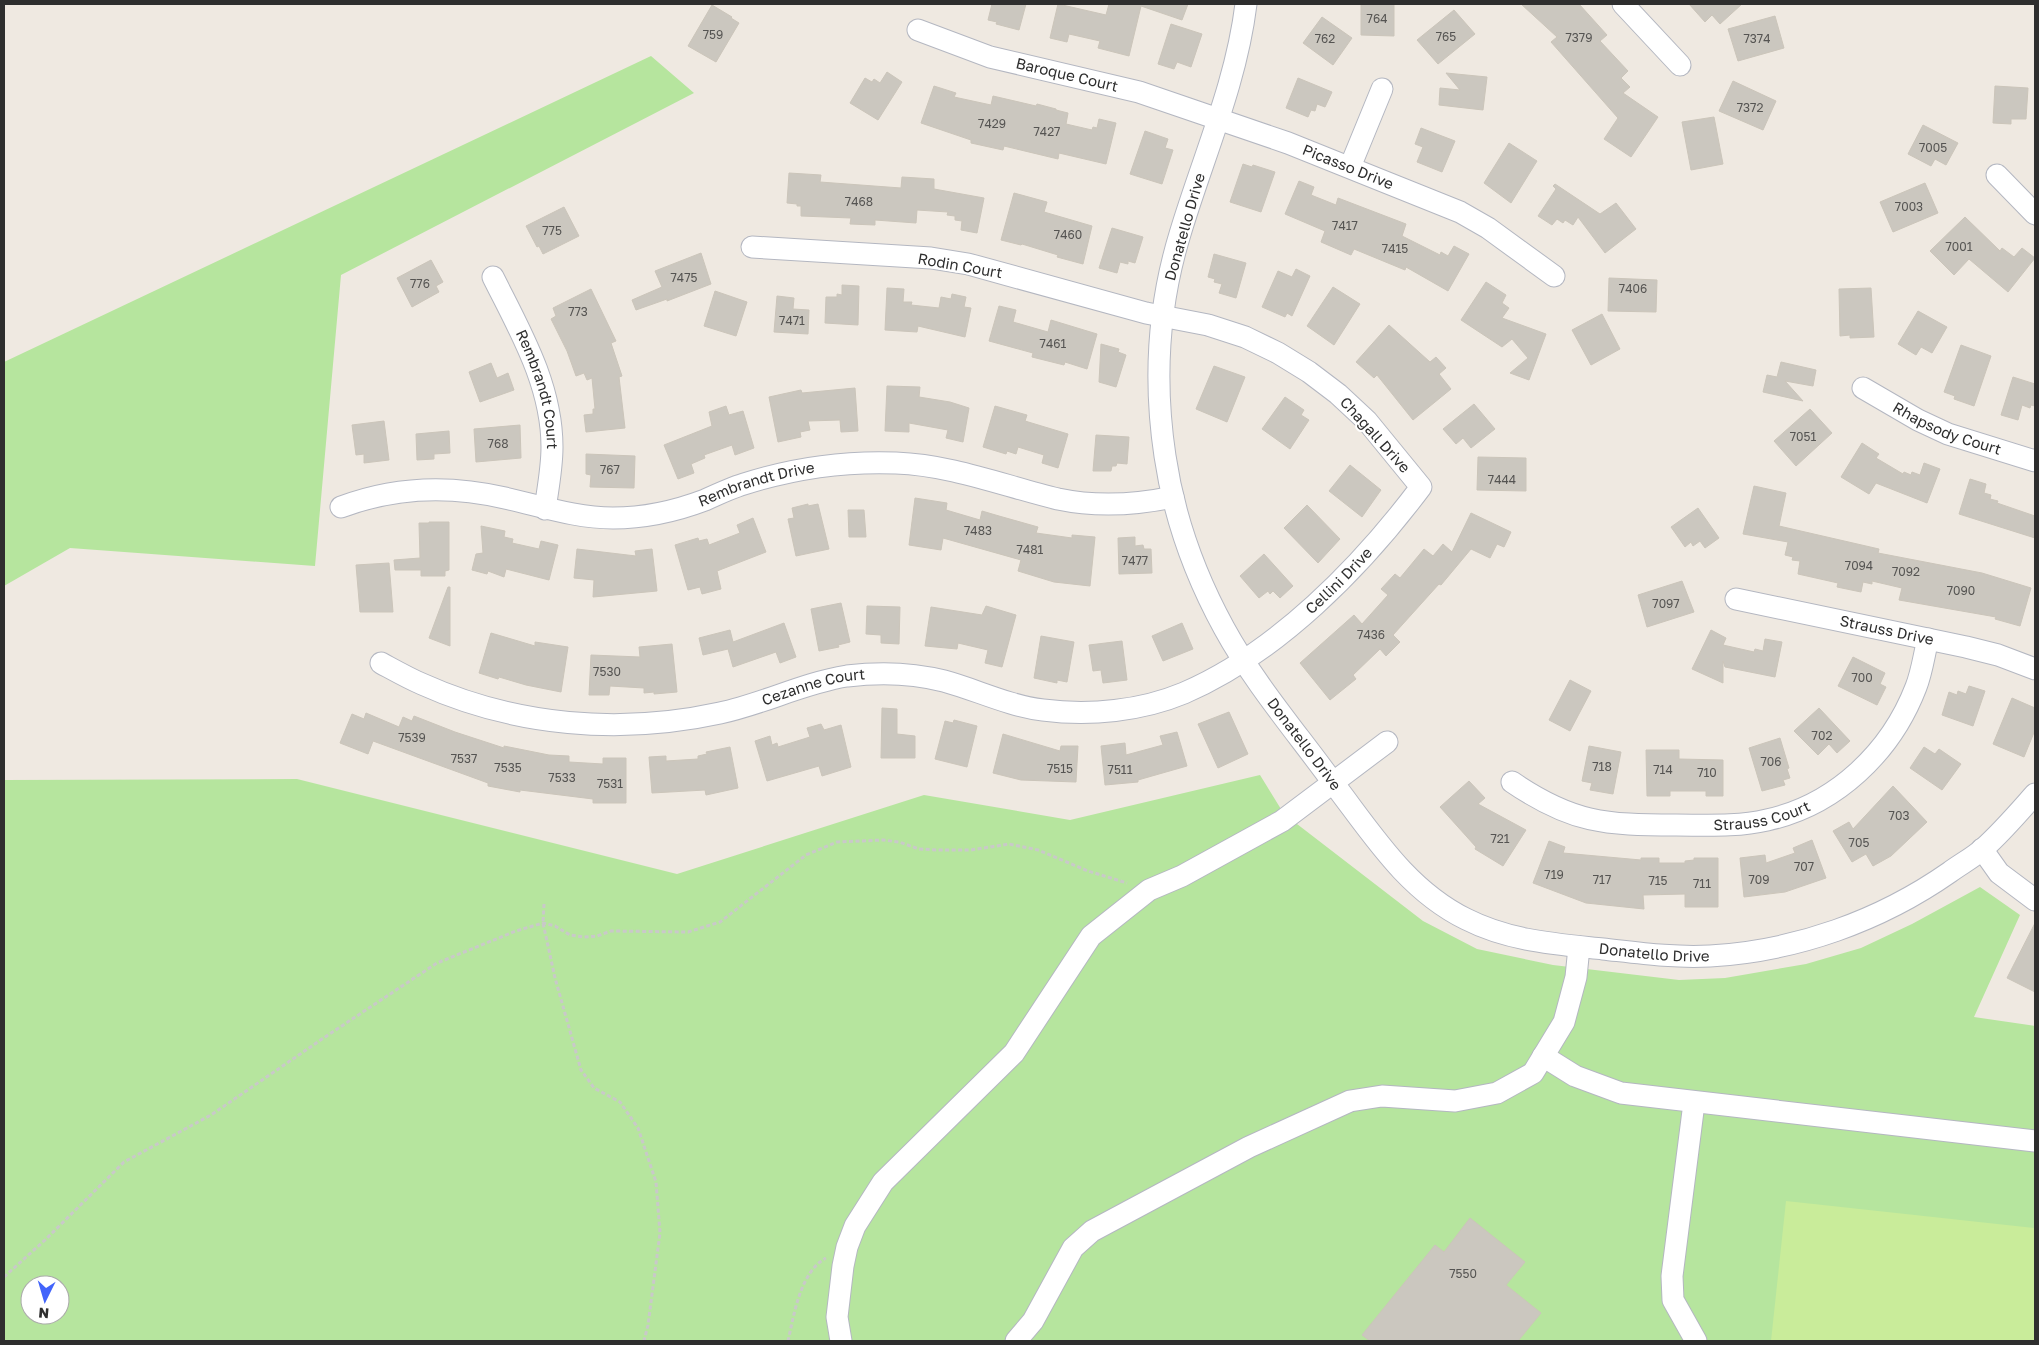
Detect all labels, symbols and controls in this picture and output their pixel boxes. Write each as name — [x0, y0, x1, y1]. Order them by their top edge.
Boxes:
house number: 764 — [1367, 11, 1387, 26]
house number: 759 — [703, 27, 723, 42]
house number: 765 — [1436, 29, 1456, 44]
house number: 7379 — [1565, 30, 1593, 45]
house number: 762 — [1315, 31, 1335, 46]
house number: 7374 — [1743, 31, 1771, 46]
street label: Baroque Court — [1014, 53, 1120, 95]
house number: 7372 — [1737, 100, 1763, 115]
house number: 7429 — [978, 116, 1006, 131]
house number: 7427 — [1033, 124, 1061, 139]
street label: Picasso Drive — [1300, 140, 1397, 193]
house number: 7005 — [1919, 140, 1947, 155]
street label: Donatello Drive — [1160, 171, 1208, 283]
house number: 7468 — [845, 194, 873, 209]
house number: 7003 — [1895, 199, 1923, 214]
house number: 7417 — [1332, 218, 1358, 233]
house number: 775 — [542, 223, 562, 238]
house number: 7460 — [1054, 227, 1082, 242]
house number: 7001 — [1945, 239, 1973, 254]
house number: 7415 — [1382, 241, 1408, 256]
street label: Rodin Court — [916, 249, 1004, 281]
house number: 7475 — [670, 270, 698, 285]
house number: 776 — [410, 276, 430, 291]
house number: 7406 — [1619, 281, 1647, 296]
house number: 773 — [568, 304, 588, 319]
house number: 7471 — [779, 313, 805, 328]
street label: Rembrandt Court — [513, 326, 562, 449]
house number: 7461 — [1040, 336, 1067, 351]
street label: Chagall Drive — [1337, 393, 1415, 476]
street label: Rhapsody Court — [1890, 397, 2004, 458]
house number: 7051 — [1790, 429, 1816, 444]
house number: 768 — [488, 436, 508, 451]
street label: Rembrandt Drive — [695, 458, 816, 510]
house number: 767 — [600, 462, 620, 477]
house number: 7444 — [1488, 472, 1516, 487]
house number: 7483 — [964, 523, 992, 538]
house number: 7481 — [1017, 542, 1044, 557]
street label: Cellini Drive — [1301, 543, 1376, 617]
house number: 7477 — [1122, 553, 1148, 568]
house number: 7094 — [1845, 558, 1873, 573]
house number: 7092 — [1892, 564, 1920, 579]
house number: 7090 — [1947, 583, 1975, 598]
house number: 7097 — [1652, 596, 1680, 611]
street label: Strauss Drive — [1838, 611, 1936, 648]
house number: 7436 — [1357, 627, 1385, 642]
house number: 7530 — [593, 664, 621, 679]
street label: Cezanne Court — [759, 664, 866, 708]
house number: 700 — [1851, 670, 1873, 685]
street label: Donatello Drive — [1264, 694, 1346, 794]
house number: 702 — [1812, 728, 1832, 743]
house number: 7539 — [398, 730, 426, 745]
house number: 7537 — [451, 751, 477, 766]
house number: 706 — [1760, 754, 1782, 769]
house number: 718 — [1592, 759, 1612, 774]
house number: 7535 — [494, 760, 522, 775]
house number: 7515 — [1047, 761, 1073, 776]
house number: 7511 — [1108, 762, 1133, 777]
house number: 714 — [1653, 762, 1673, 777]
house number: 710 — [1697, 765, 1717, 780]
house number: 7533 — [548, 770, 576, 785]
house number: 7531 — [597, 776, 623, 791]
street label: Strauss Court — [1713, 796, 1813, 833]
house number: 703 — [1889, 808, 1909, 823]
house number: 721 — [1490, 831, 1510, 846]
house number: 705 — [1849, 835, 1869, 850]
house number: 707 — [1794, 859, 1814, 874]
house number: 719 — [1544, 867, 1564, 882]
house number: 717 — [1593, 872, 1611, 887]
house number: 709 — [1748, 872, 1770, 887]
house number: 715 — [1648, 873, 1668, 888]
house number: 711 — [1693, 876, 1711, 891]
street label: Donatello Drive — [1598, 939, 1710, 964]
house number: 7550 — [1449, 1266, 1477, 1281]
north arrow — [20, 1275, 70, 1325]
text: N — [38, 1305, 50, 1322]

